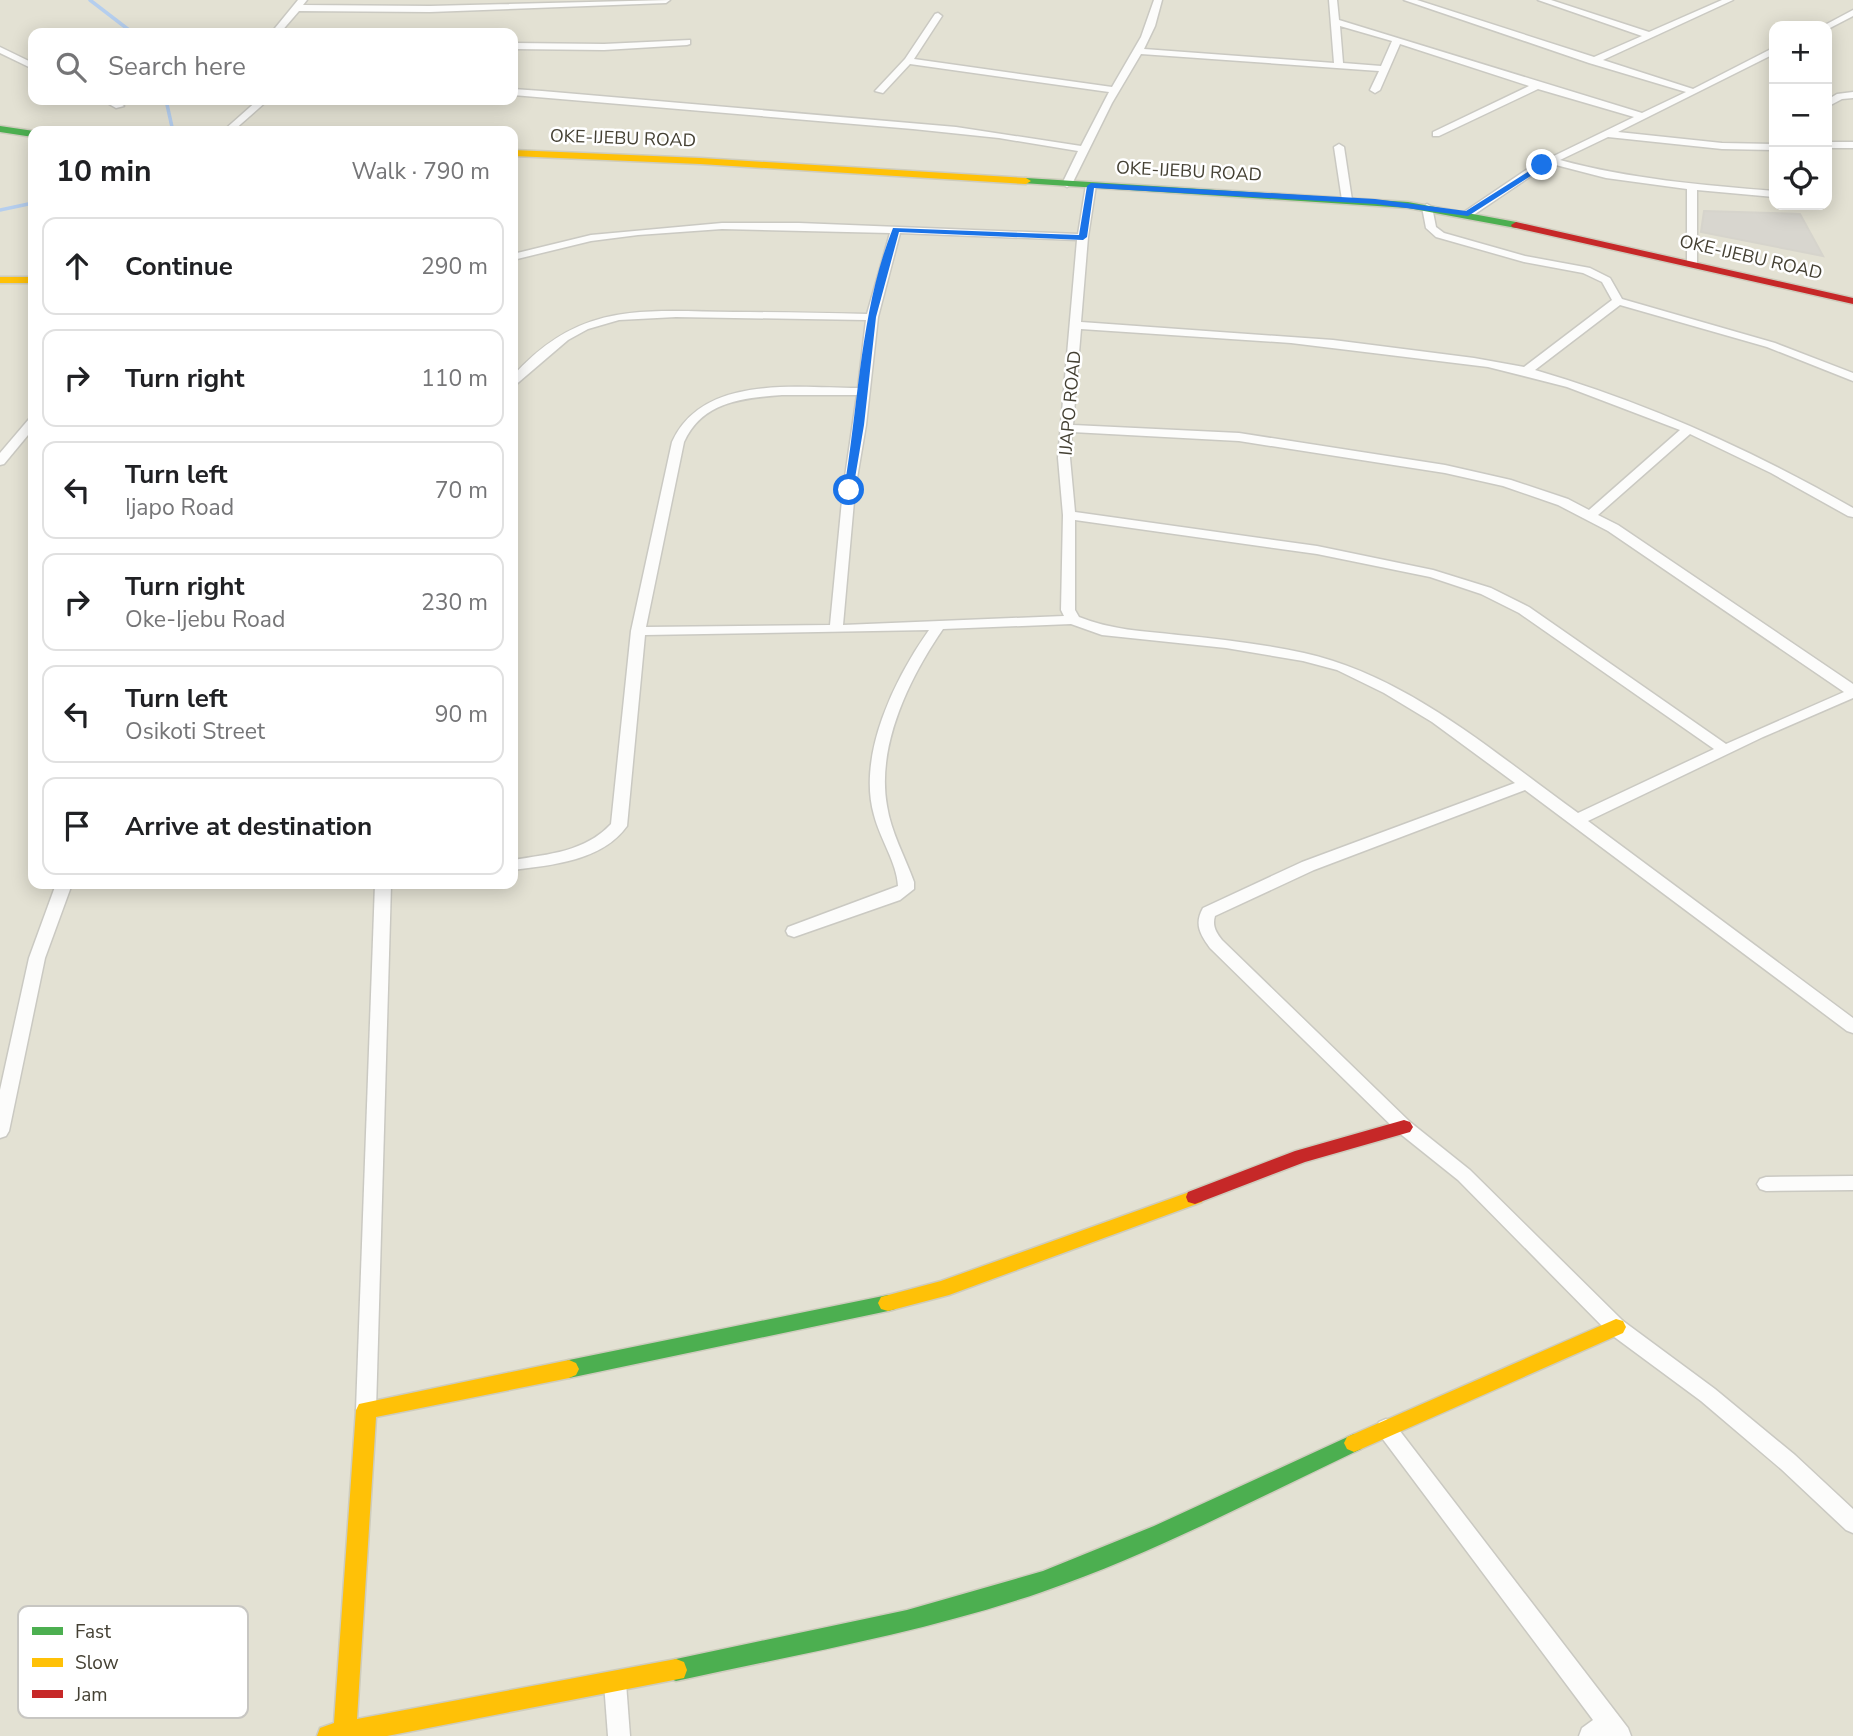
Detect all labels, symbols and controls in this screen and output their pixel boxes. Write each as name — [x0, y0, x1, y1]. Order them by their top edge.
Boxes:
map controls — [1769, 21, 1832, 210]
button: + — [1769, 21, 1832, 84]
search box — [28, 28, 518, 105]
icon: search — [52, 48, 90, 86]
text: Search here — [108, 49, 246, 84]
button: − — [1769, 84, 1832, 147]
street label: OKE-IJEBU ROAD — [550, 123, 696, 153]
button: locate — [1769, 147, 1832, 210]
route end — [1526, 149, 1557, 180]
text: 10 min — [56, 151, 152, 192]
street label: OKE-IJEBU ROAD — [1115, 155, 1263, 187]
text: Walk · 790 m — [351, 156, 490, 187]
street label: OKE-IJEBU ROAD — [1677, 229, 1825, 285]
icon: ahead — [58, 247, 96, 285]
text: Continue — [125, 249, 233, 284]
text: 290 m — [421, 251, 488, 282]
street label: IJAPO ROAD — [1053, 350, 1087, 456]
icon: right — [58, 359, 96, 397]
text: Turn right — [125, 361, 244, 396]
text: 110 m — [421, 363, 488, 394]
text: Turn left — [125, 457, 228, 492]
icon: left — [58, 471, 96, 509]
route start — [833, 474, 864, 505]
text: 70 m — [435, 475, 488, 506]
text: Ijapo Road — [125, 492, 234, 523]
text: Turn right — [125, 569, 244, 604]
icon: right — [58, 583, 96, 621]
text: 230 m — [421, 587, 488, 618]
text: Oke-Ijebu Road — [125, 604, 285, 635]
text: Turn left — [125, 681, 228, 716]
icon: left — [58, 695, 96, 733]
text: 90 m — [435, 699, 488, 730]
text: Osikoti Street — [125, 716, 265, 747]
icon: arrive — [58, 807, 96, 845]
text: Arrive at destination — [125, 809, 372, 844]
legend — [18, 1606, 248, 1718]
text: Fast — [75, 1619, 111, 1645]
text: Slow — [75, 1650, 119, 1676]
text: Jam — [74, 1682, 108, 1708]

